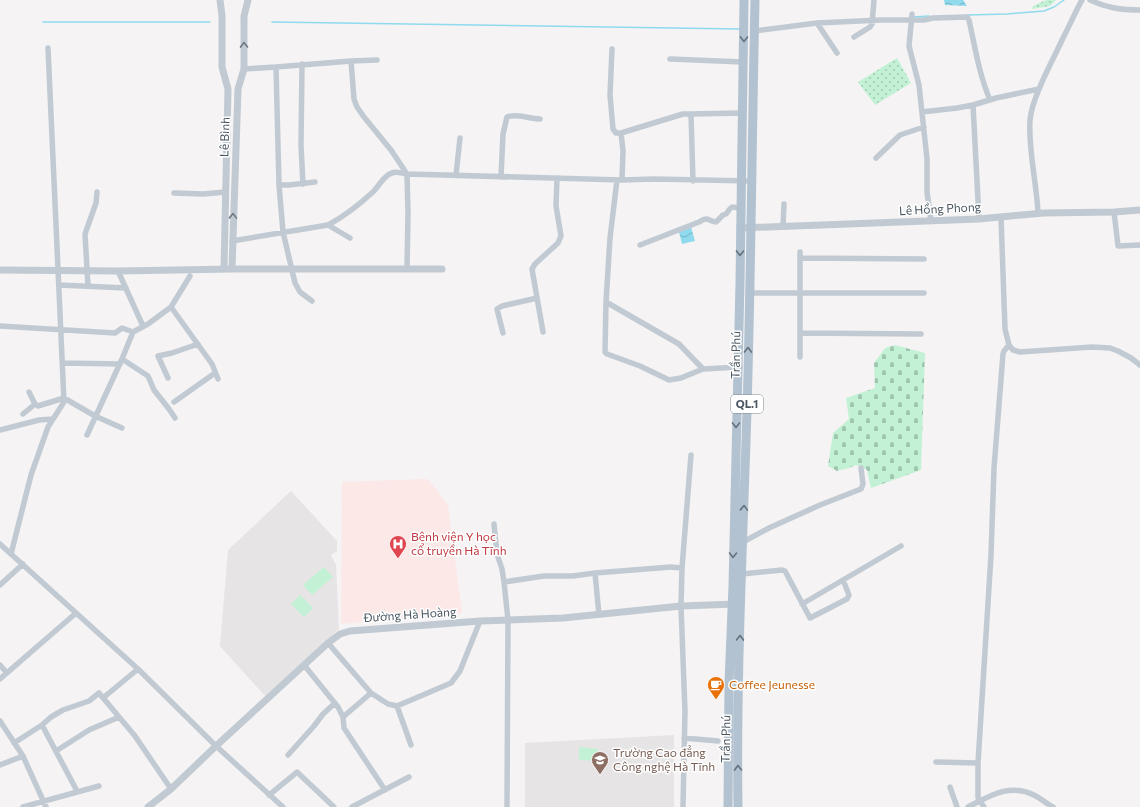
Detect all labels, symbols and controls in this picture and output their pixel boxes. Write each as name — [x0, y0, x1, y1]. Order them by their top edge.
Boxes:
one-way arrow — [740, 36, 748, 42]
one-way arrow — [240, 42, 248, 48]
street label: Lê Bình — [216, 117, 232, 157]
street label: Lê Hồng Phong — [898, 199, 982, 217]
one-way arrow — [229, 213, 237, 219]
one-way arrow — [736, 250, 744, 256]
street label: Trần Phú — [728, 331, 742, 379]
one-way arrow — [744, 347, 752, 353]
road number: QL.1 — [731, 395, 763, 413]
one-way arrow — [732, 422, 740, 428]
one-way arrow — [740, 505, 748, 511]
place label: Bệnh viện Y học cổ truyền Hà Tĩnh — [411, 529, 507, 557]
hospital icon: Bệnh viện Y học cổ truyền Hà Tĩnh — [388, 534, 408, 559]
one-way arrow — [729, 552, 737, 558]
street label: Đường Hà Hoàng — [362, 604, 457, 624]
one-way arrow — [736, 635, 744, 641]
cafe icon: Coffee Jeunesse — [706, 675, 726, 700]
place label: Coffee Jeunesse — [729, 677, 815, 692]
street label: Trần Phú — [718, 715, 732, 763]
place label: Trường Cao đẳng Công nghệ Hà Tĩnh — [613, 745, 715, 773]
school or university icon: Trường Cao đẳng Công nghệ Hà Tĩnh — [590, 750, 610, 775]
one-way arrow — [734, 765, 742, 771]

